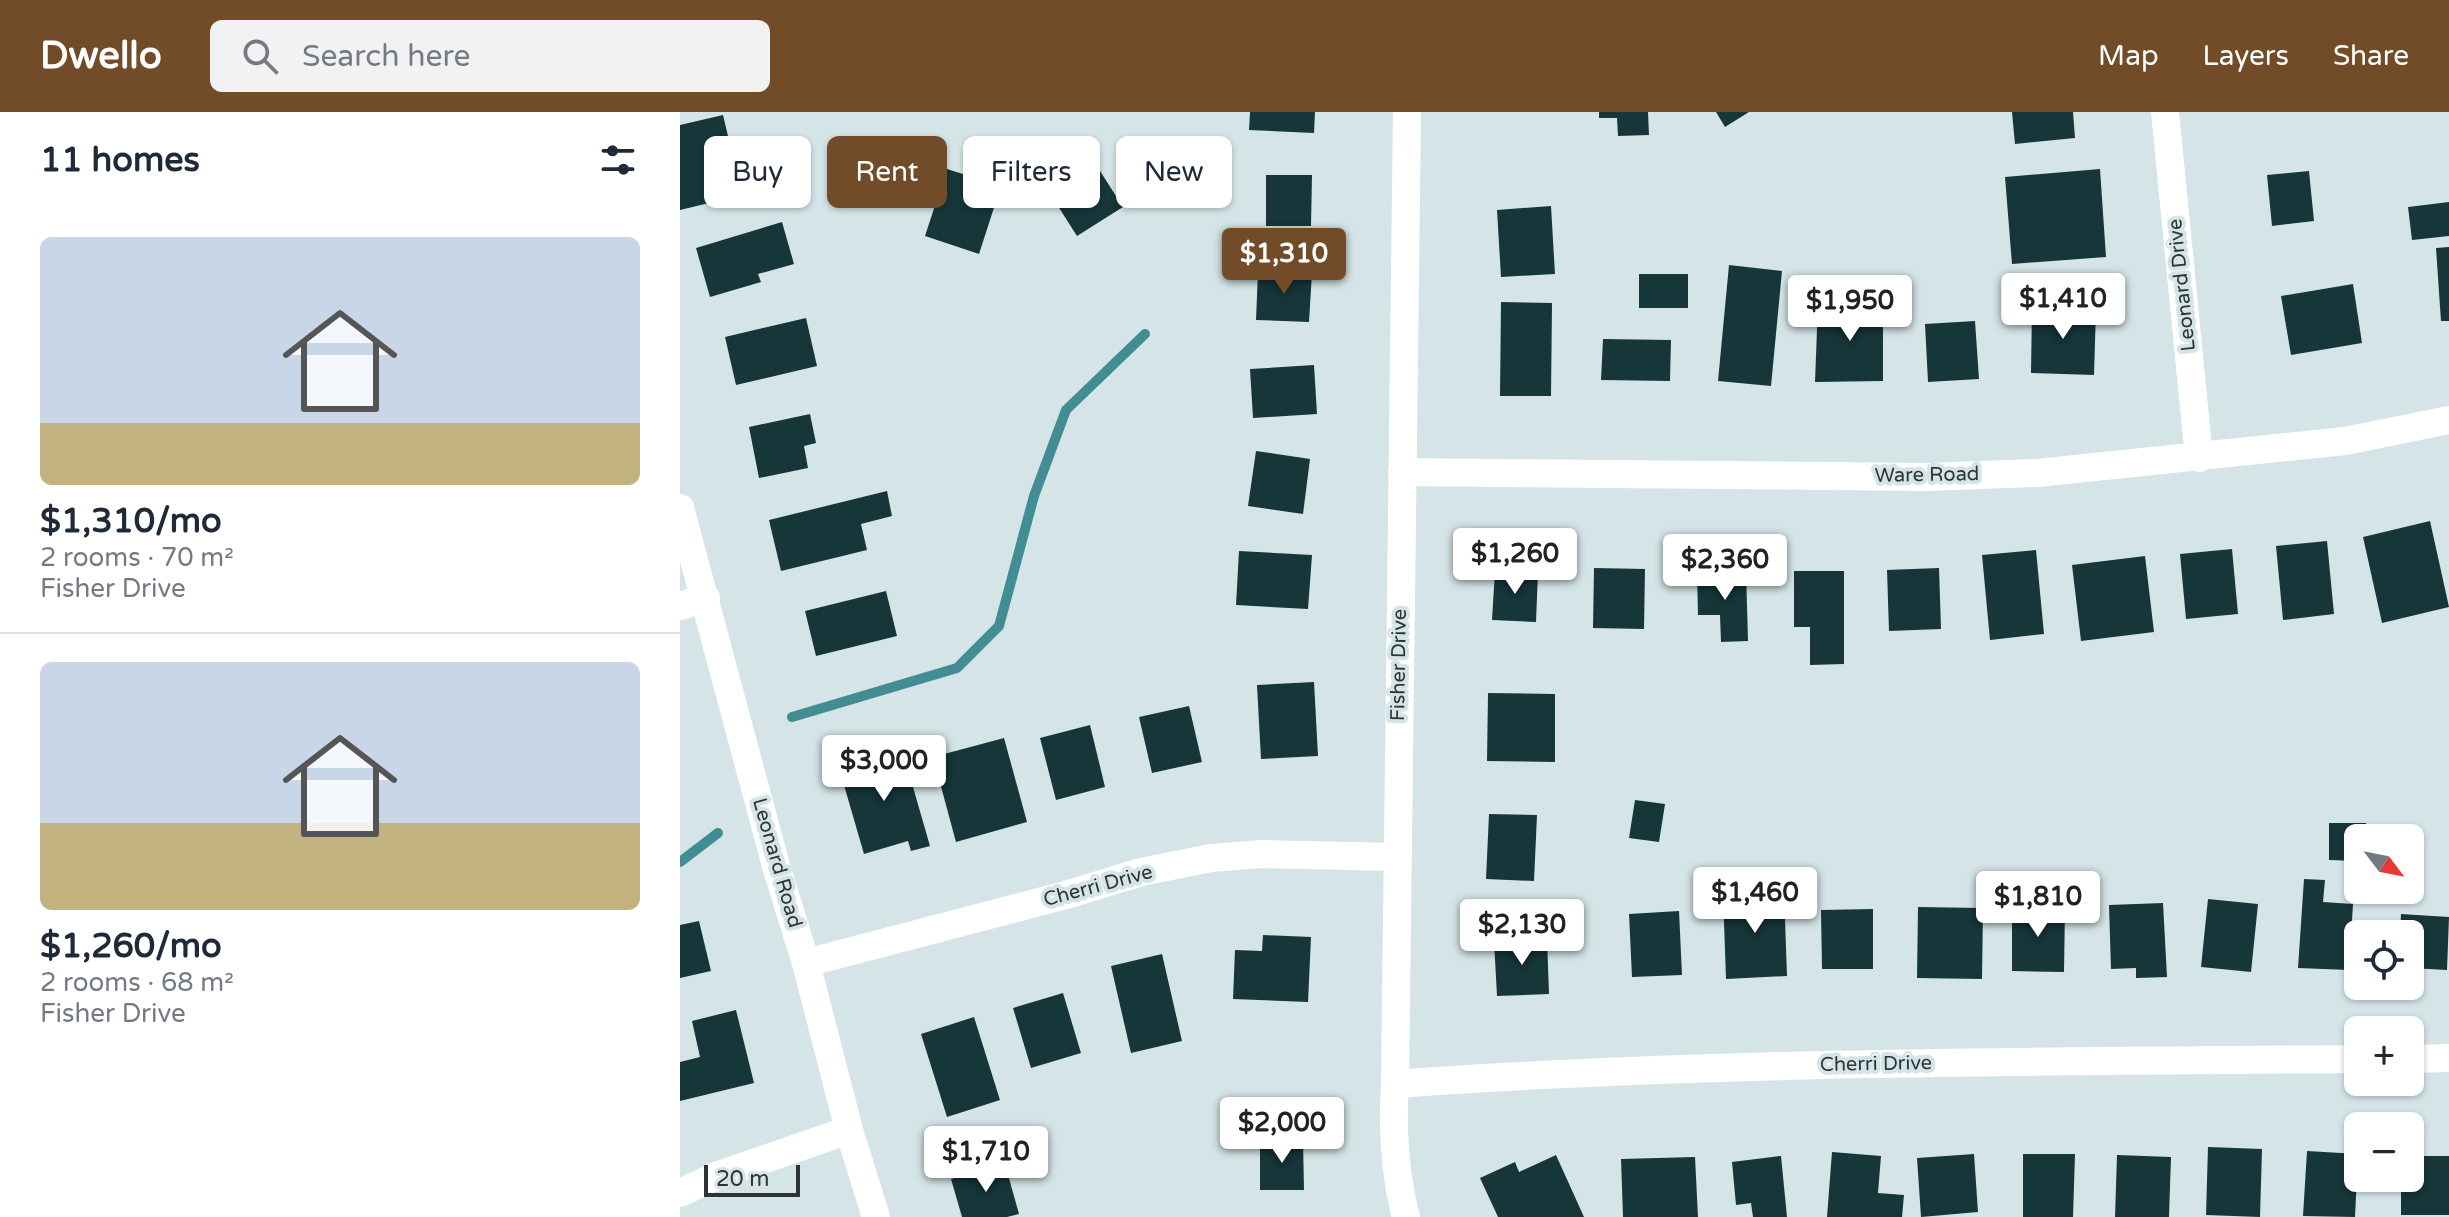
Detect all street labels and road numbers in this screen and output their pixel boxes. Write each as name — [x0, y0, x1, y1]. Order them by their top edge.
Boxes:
street label: Leonard Drive — [2163, 218, 2201, 352]
street label: Ware Road — [1874, 462, 1980, 488]
street label: Fisher Drive — [1386, 609, 1412, 721]
street label: Leonard Road — [747, 795, 807, 931]
street label: Cherri Drive — [1041, 860, 1155, 912]
street label: Cherri Drive — [1820, 1051, 1932, 1077]

